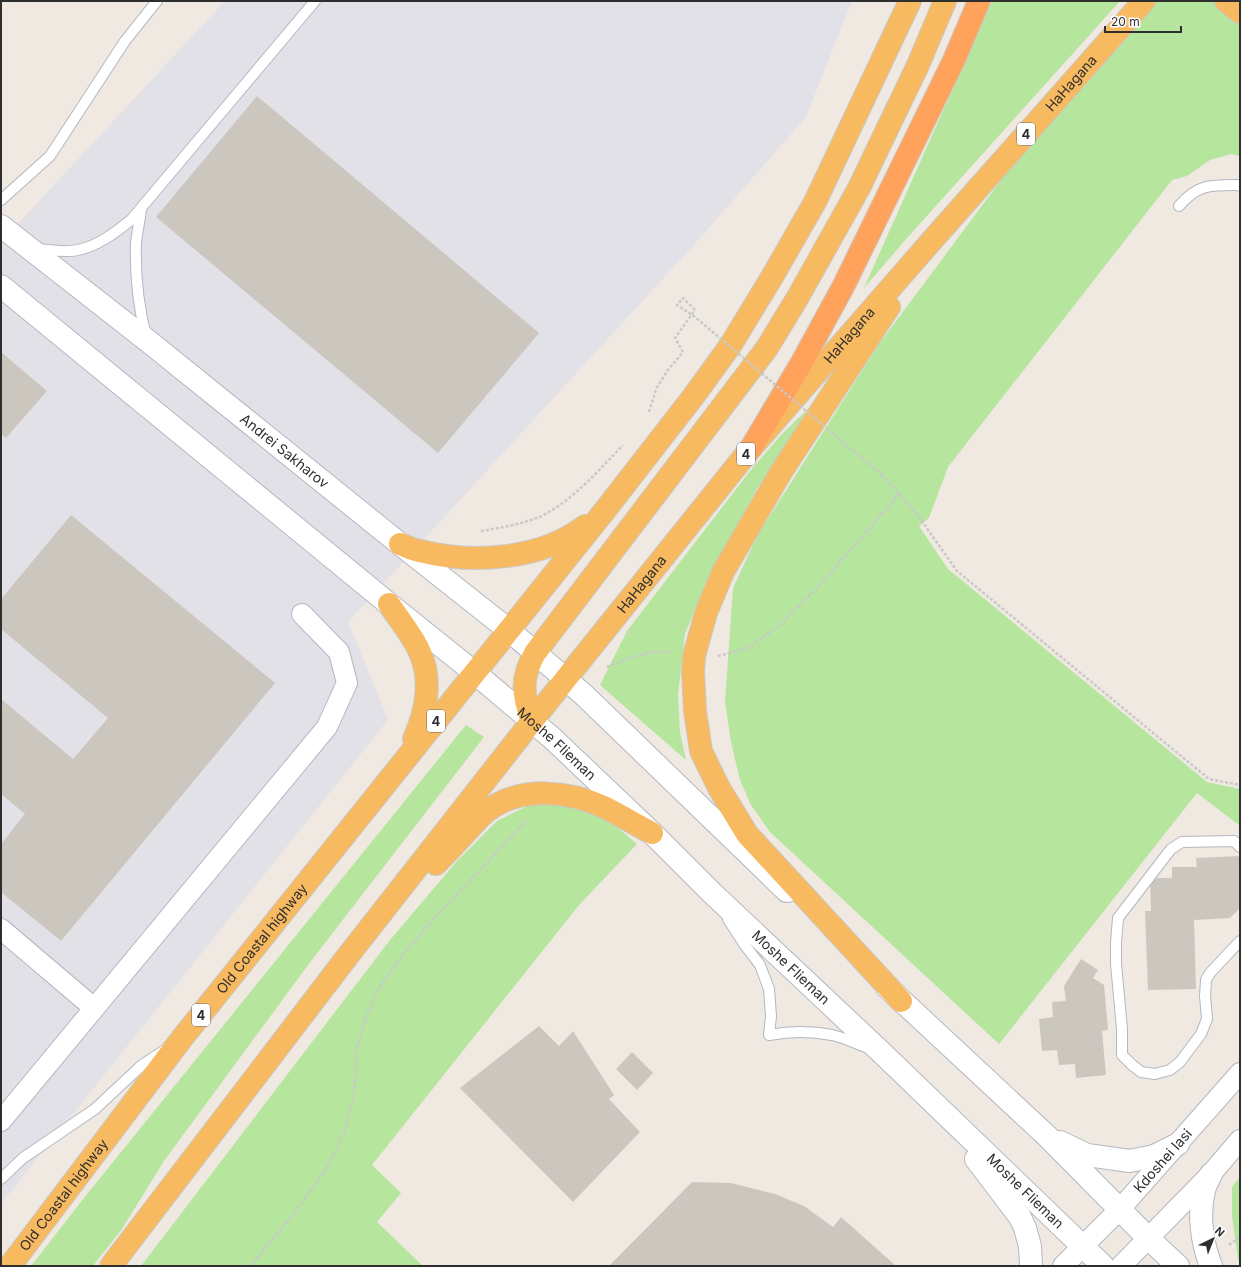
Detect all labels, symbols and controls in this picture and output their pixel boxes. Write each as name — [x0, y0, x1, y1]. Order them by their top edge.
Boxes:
scale bar — [1105, 8, 1181, 34]
text: 20 m — [1111, 14, 1140, 29]
street label: HaHagana — [1041, 51, 1100, 114]
road number: 4 — [1017, 123, 1035, 145]
street label: HaHagana — [820, 303, 878, 367]
street label: Andrei Sakharov — [237, 410, 333, 491]
road number: 4 — [737, 443, 755, 465]
street label: HaHagana — [613, 552, 670, 616]
street label: Moshe Flieman — [514, 703, 600, 783]
road number: 4 — [427, 710, 445, 732]
street label: Old Coastal highway — [212, 880, 311, 997]
street label: Moshe Flieman — [749, 926, 834, 1008]
road number: 4 — [192, 1004, 210, 1026]
street label: Kdoshei Iasi — [1130, 1125, 1195, 1196]
street label: Old Coastal highway — [15, 1135, 111, 1254]
street label: Moshe Flieman — [984, 1150, 1068, 1232]
north arrow — [1193, 1219, 1233, 1259]
text: N — [1212, 1224, 1228, 1240]

